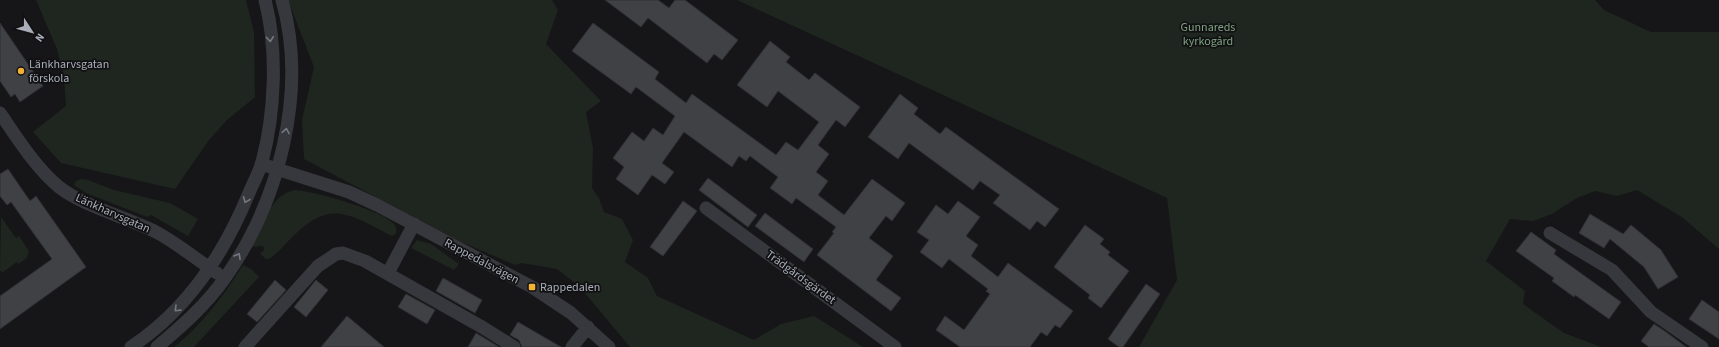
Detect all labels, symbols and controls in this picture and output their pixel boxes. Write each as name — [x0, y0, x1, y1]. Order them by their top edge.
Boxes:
north arrow — [12, 12, 52, 52]
park label: Gunnareds kyrkogård — [1181, 19, 1235, 50]
text: N — [31, 30, 48, 45]
one-way arrow — [266, 35, 275, 42]
place label: Länkharvsgatan förskola — [29, 56, 109, 87]
marker: Länkharvsgatan förskola — [16, 66, 26, 76]
one-way arrow — [281, 128, 290, 134]
street label: Länkharvsgatan — [73, 189, 153, 238]
one-way arrow — [243, 197, 251, 204]
street label: Rappedalsvägen — [441, 235, 522, 288]
street label: Trädgårdsgärdet — [762, 246, 839, 309]
one-way arrow — [234, 253, 241, 260]
place label: Rappedalen — [540, 279, 600, 296]
marker: Rappedalen — [527, 282, 537, 292]
one-way arrow — [174, 304, 182, 312]

